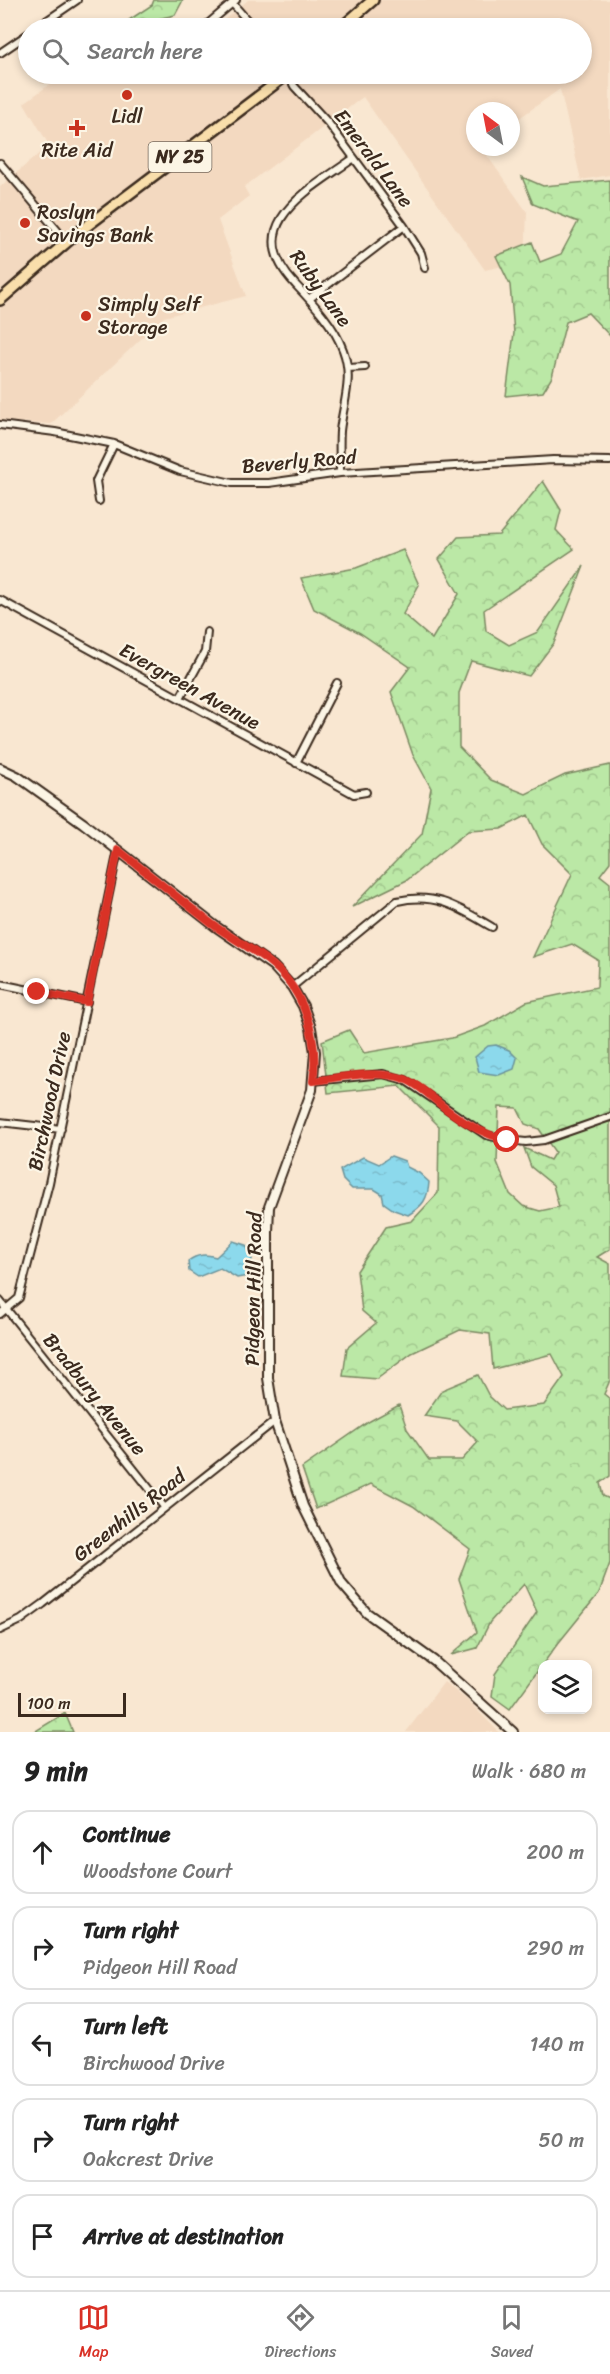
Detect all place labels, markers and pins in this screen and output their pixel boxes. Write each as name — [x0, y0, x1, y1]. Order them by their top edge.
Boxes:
marker: Lidl — [120, 88, 134, 102]
place label: Lidl — [112, 99, 144, 134]
marker: Rite Aid — [70, 121, 84, 135]
place label: Rite Aid — [41, 133, 114, 168]
place label: Roslyn Savings Bank — [37, 195, 154, 253]
marker: Roslyn Savings Bank — [18, 216, 32, 230]
place label: Simply Self Storage — [98, 287, 203, 345]
marker: Simply Self Storage — [79, 309, 93, 323]

